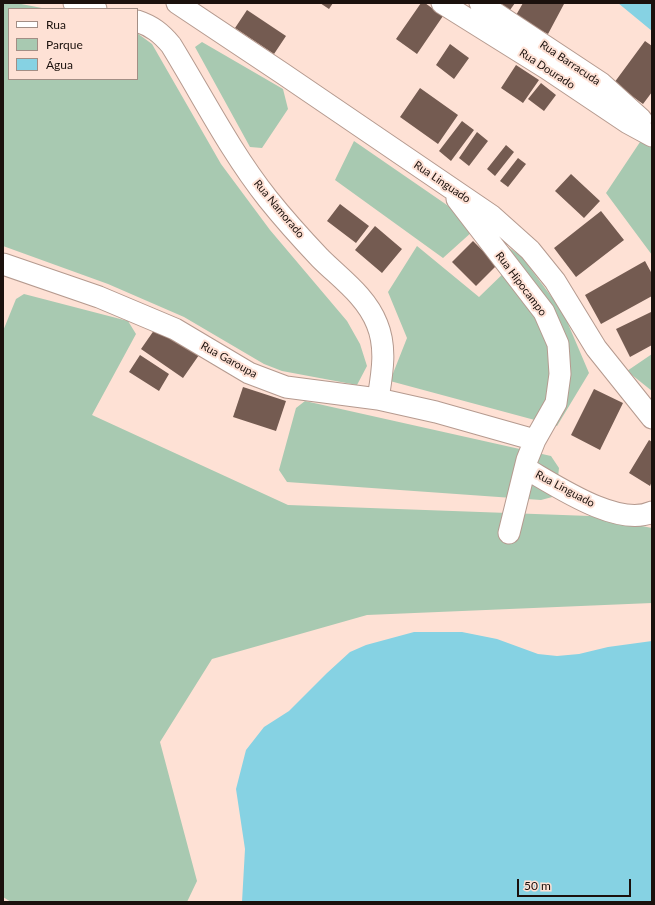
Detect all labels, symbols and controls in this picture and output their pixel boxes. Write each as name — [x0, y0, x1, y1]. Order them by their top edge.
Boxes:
legend — [8, 8, 138, 80]
text: Rua — [46, 17, 66, 32]
text: Parque — [46, 37, 83, 52]
street label: Rua Barracuda — [537, 38, 603, 88]
street label: Rua Dourado — [517, 46, 577, 92]
text: Água — [46, 57, 73, 72]
street label: Rua Linguado — [411, 158, 473, 206]
street label: Rua Namorado — [251, 177, 307, 241]
street label: Rua Hipocampo — [493, 249, 549, 319]
street label: Rua Garoupa — [199, 339, 259, 381]
street label: Rua Linguado — [533, 468, 597, 510]
scale bar — [519, 871, 633, 897]
text: 50 m — [524, 878, 551, 893]

